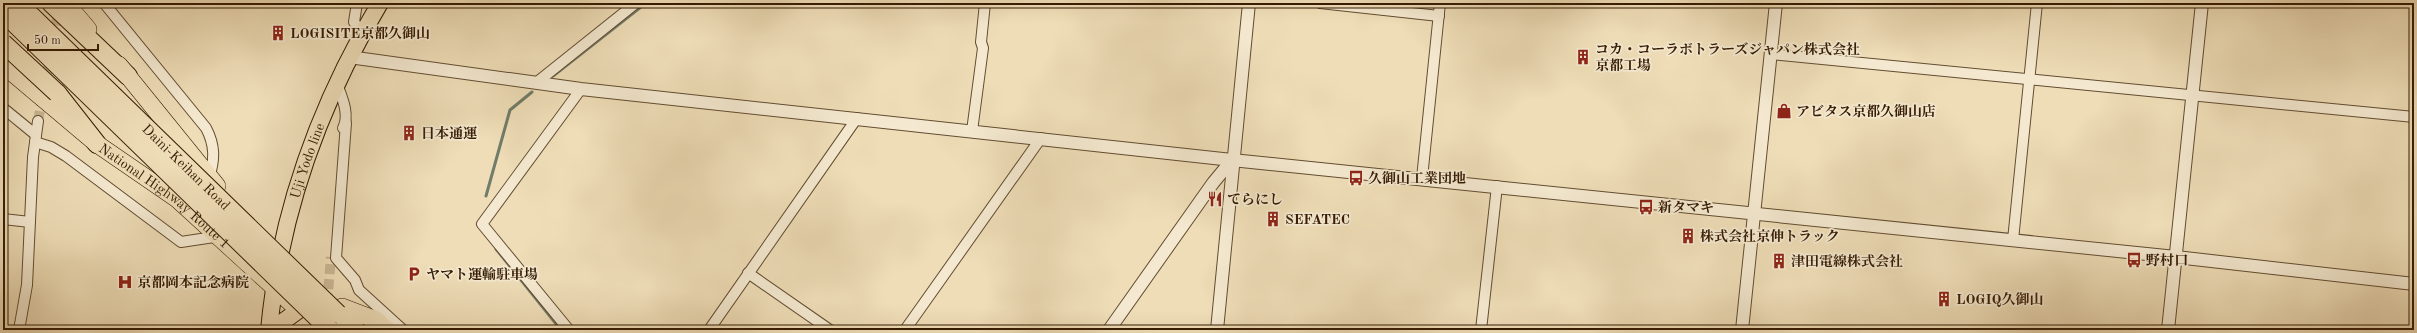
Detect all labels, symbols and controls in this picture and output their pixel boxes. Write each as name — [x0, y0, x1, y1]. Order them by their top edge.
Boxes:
building icon: LOGISITE京都久御山 — [269, 24, 287, 42]
scale bar — [28, 26, 98, 52]
place label: LOGISITE京都久御山 — [290, 26, 430, 41]
text: 50 m — [34, 34, 61, 47]
place label: コカ・コーラボトラーズジャパン株式会社 京都工場 — [1595, 41, 1860, 73]
building icon: コカ・コーラボトラーズジャパン株式会社 京都工場 — [1574, 48, 1592, 66]
shop icon: アビタス京都久御山店 — [1775, 102, 1793, 120]
place label: アビタス京都久御山店 — [1796, 104, 1936, 119]
street label: Uji Yodo line — [288, 121, 327, 200]
street label: Daini-Keihan Road — [139, 122, 232, 213]
building icon: 日本通運 — [400, 124, 418, 142]
place label: 日本通運 — [421, 126, 477, 141]
street label: National Highway Route 1 — [96, 141, 232, 251]
bus stop icon: 久御山工業団地 — [1347, 169, 1365, 187]
place label: 久御山工業団地 — [1368, 171, 1466, 186]
restaurant icon: てらにし — [1206, 190, 1224, 208]
place label: てらにし — [1227, 192, 1283, 207]
bus stop icon: 新タマキ — [1637, 198, 1655, 216]
place label: 新タマキ — [1658, 200, 1714, 215]
building icon: SEFATEC — [1264, 210, 1282, 228]
place label: SEFATEC — [1285, 213, 1350, 227]
building icon: 株式会社京伸トラック — [1679, 227, 1697, 245]
place label: 株式会社京伸トラック — [1700, 228, 1840, 244]
bus stop icon: 野村口 — [2125, 251, 2143, 269]
building icon: 津田電線株式会社 — [1770, 252, 1788, 270]
place label: 津田電線株式会社 — [1791, 253, 1903, 269]
place label: 野村口 — [2146, 253, 2188, 268]
parking icon: ヤマト運輸駐車場 — [405, 265, 423, 283]
place label: ヤマト運輸駐車場 — [426, 267, 538, 282]
hospital icon: 京都岡本記念病院 — [116, 273, 134, 291]
place label: 京都岡本記念病院 — [137, 275, 249, 290]
building icon: LOGIQ久御山 — [1935, 290, 1953, 308]
place label: LOGIQ久御山 — [1956, 292, 2044, 307]

